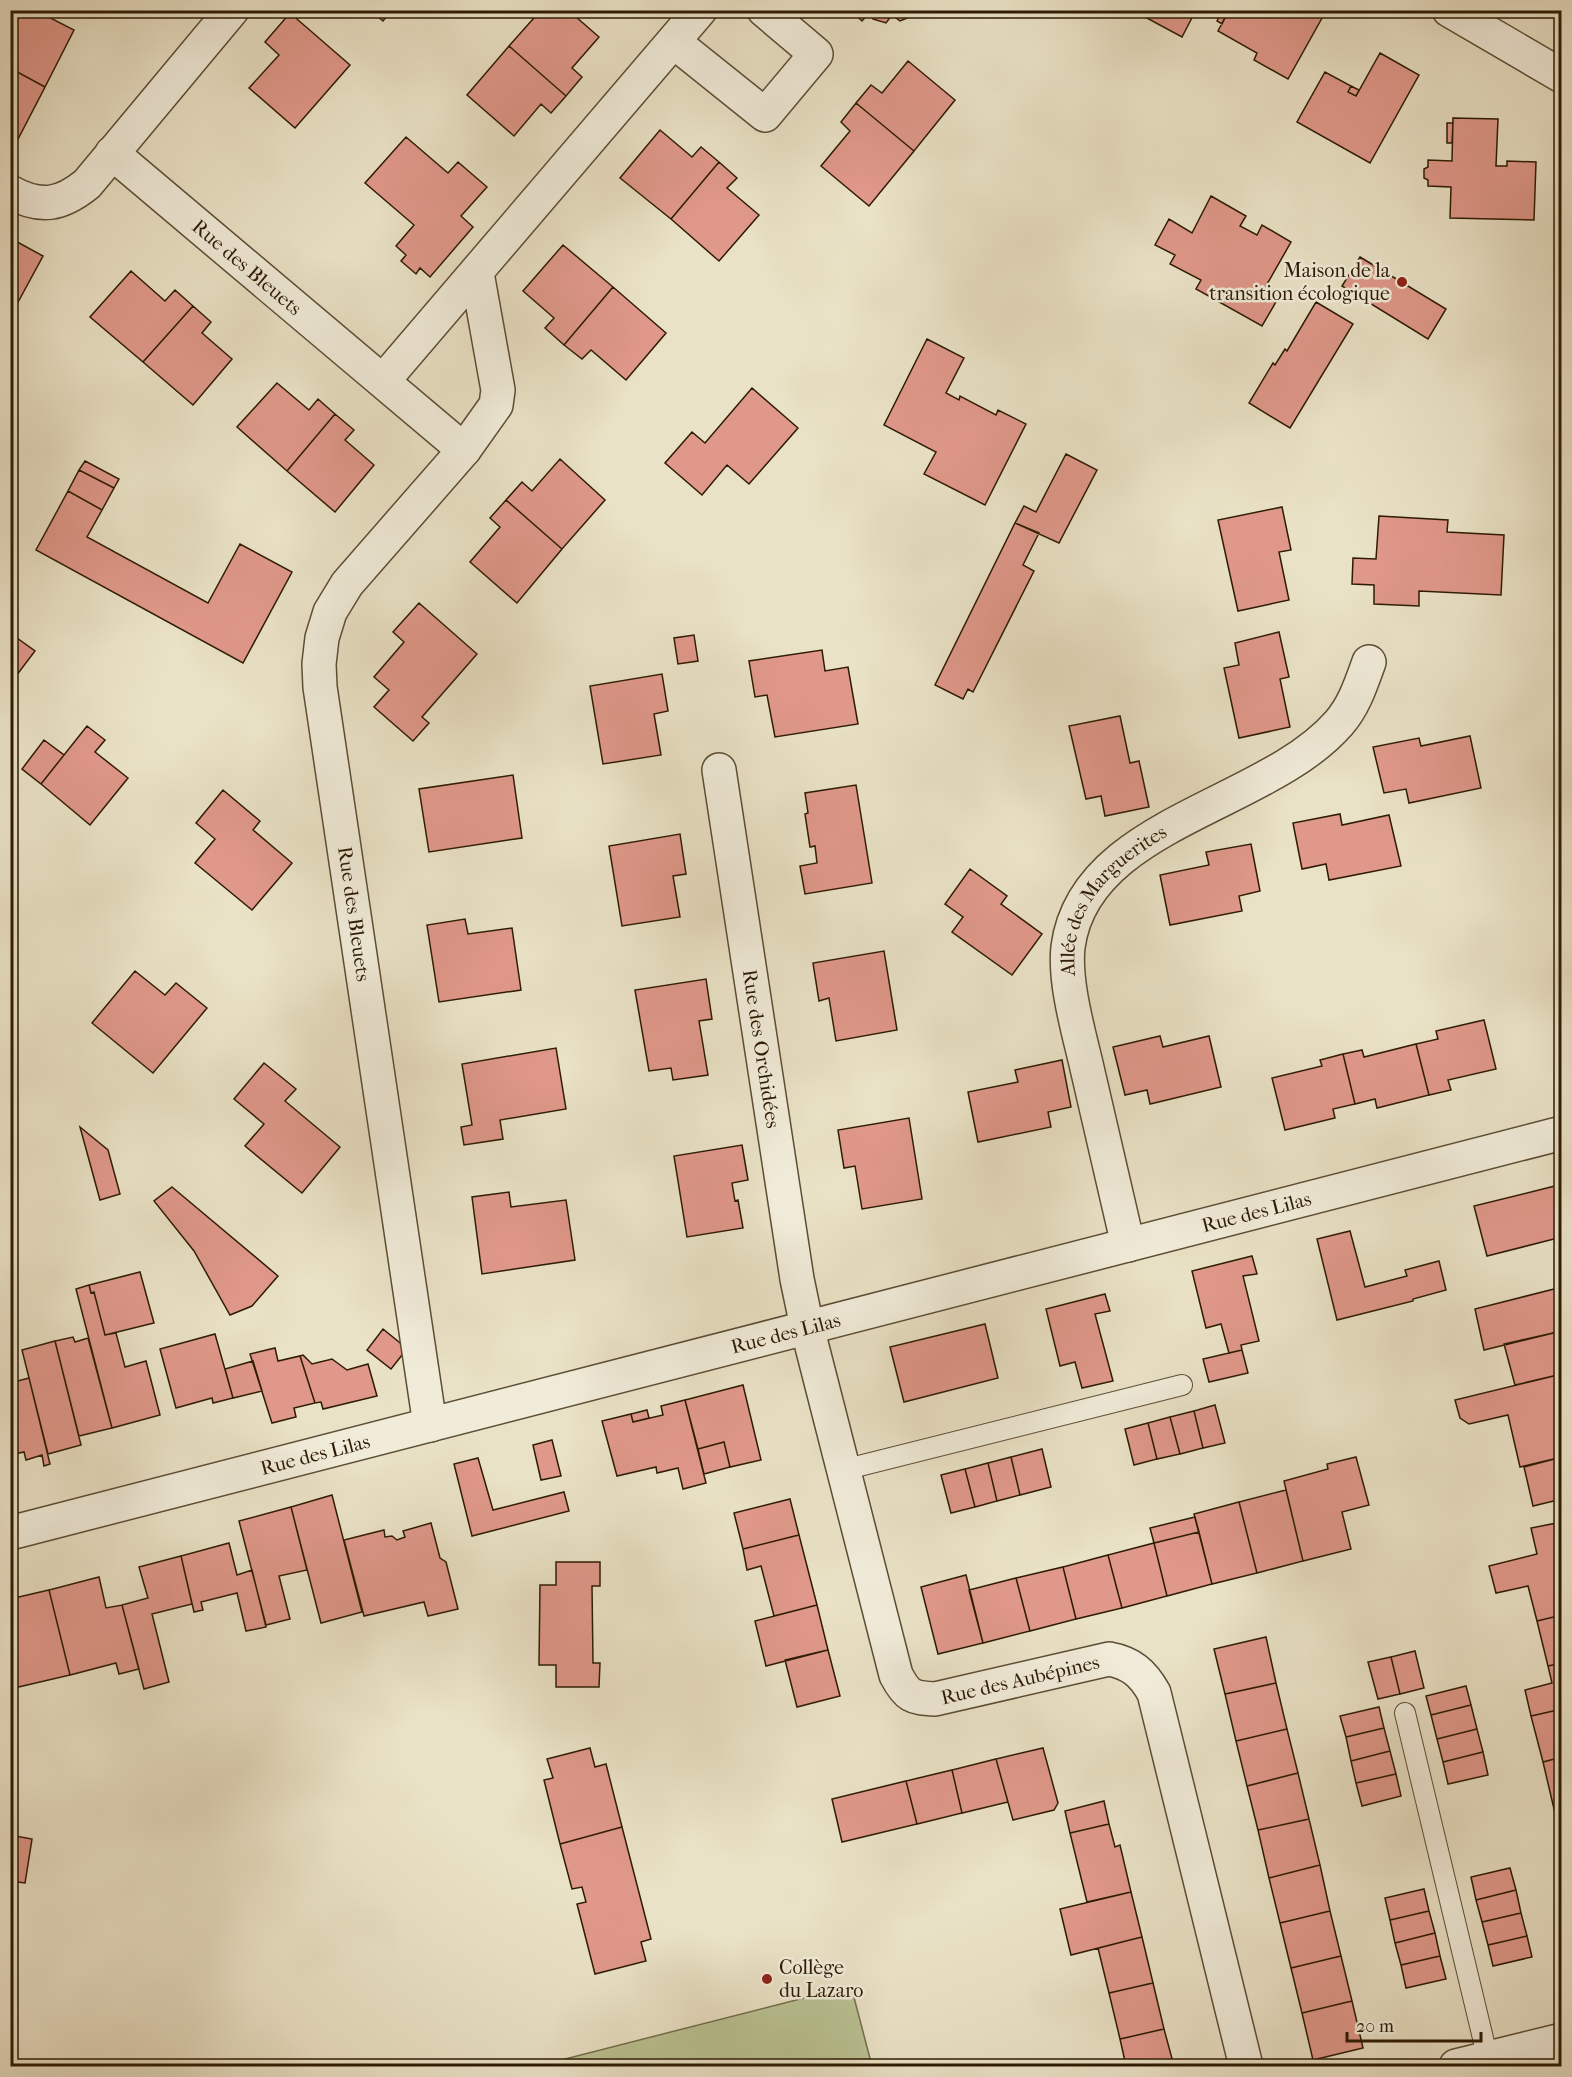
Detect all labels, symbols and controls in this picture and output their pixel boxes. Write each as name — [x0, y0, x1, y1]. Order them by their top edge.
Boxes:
street label: Rue des Bleuets — [188, 214, 307, 320]
place label: Maison de la transition écologique — [1209, 259, 1391, 305]
marker: Maison de la transition écologique — [1395, 275, 1409, 289]
street label: Allée des Marguerites — [1056, 820, 1170, 978]
street label: Rue des Bleuets — [333, 845, 375, 983]
street label: Rue des Orchidées — [738, 968, 785, 1130]
street label: Rue des Lilas — [1199, 1187, 1313, 1237]
street label: Rue des Lilas — [728, 1308, 843, 1358]
street label: Rue des Lilas — [258, 1429, 372, 1480]
street label: Rue des Aubépines — [939, 1650, 1102, 1709]
place label: Collège du Lazaro — [779, 1956, 863, 2002]
marker: Collège du Lazaro — [760, 1972, 774, 1986]
scale bar — [1347, 2005, 1480, 2043]
text: 20 m — [1356, 2016, 1394, 2037]

